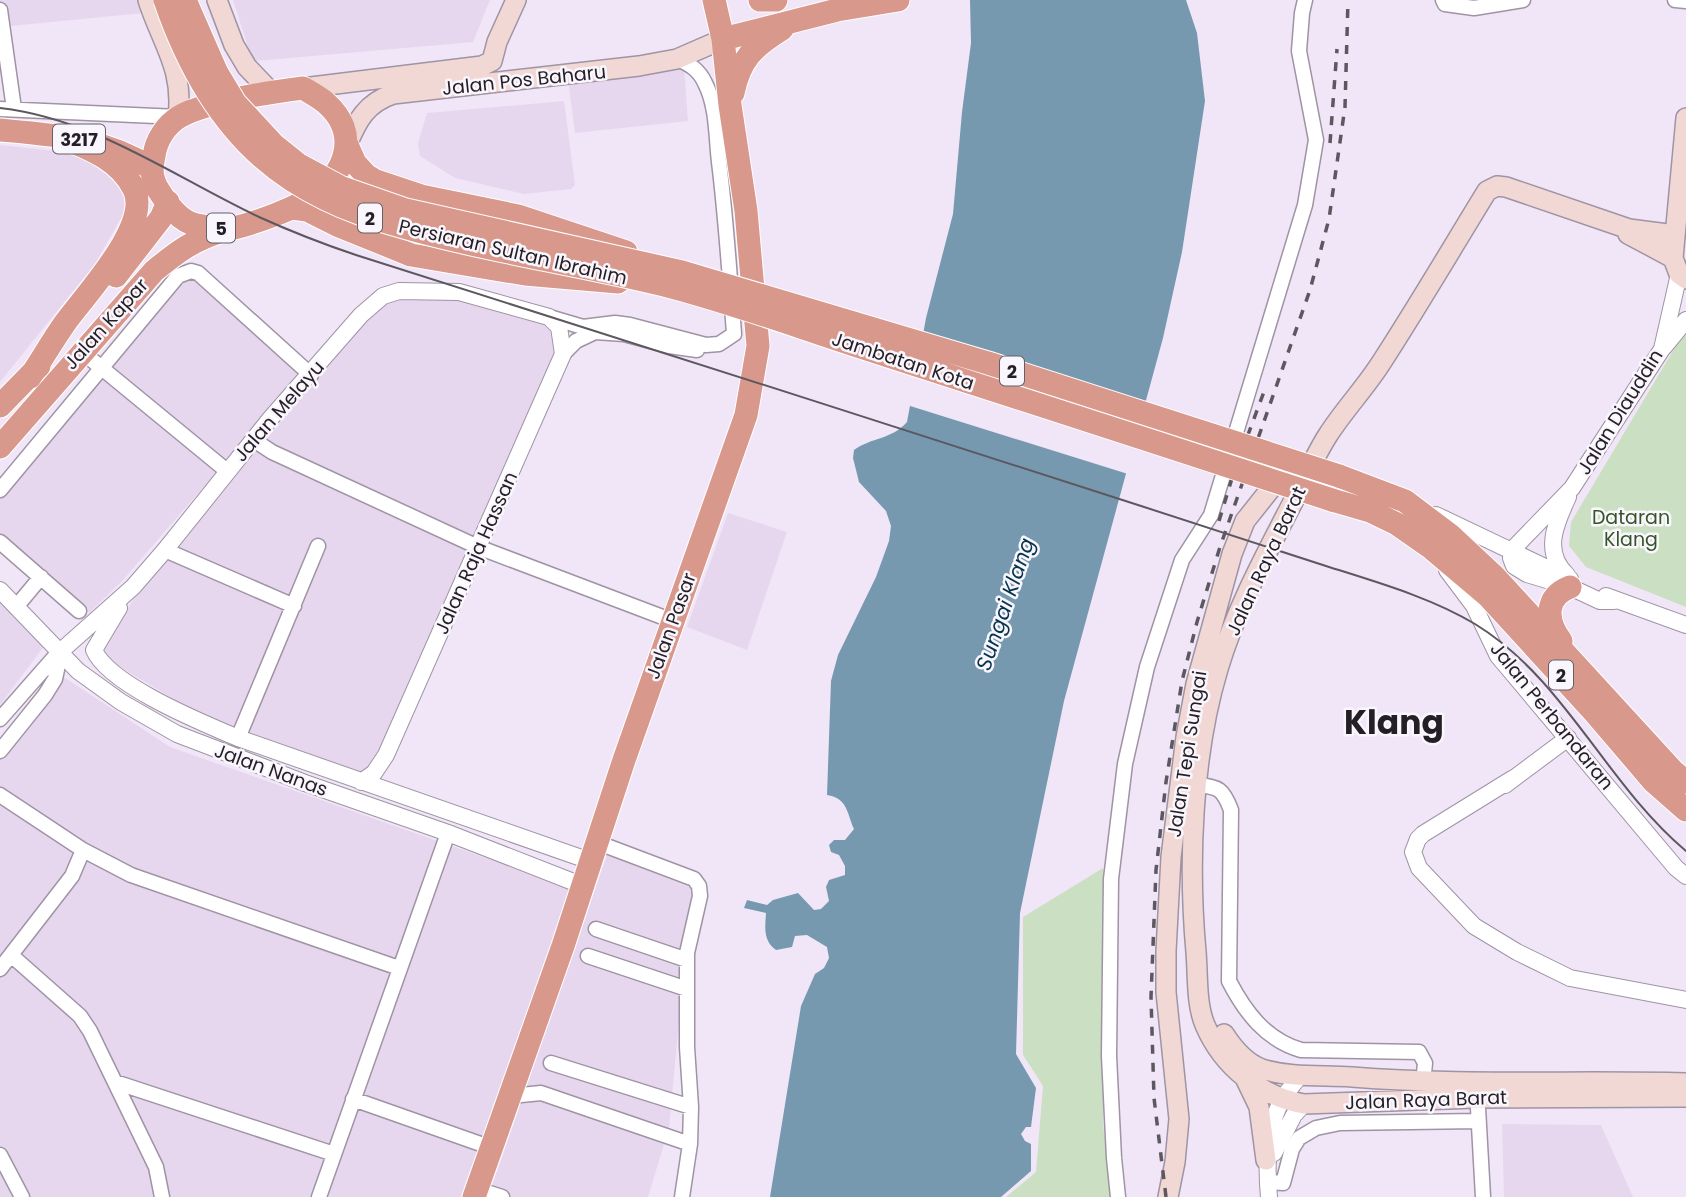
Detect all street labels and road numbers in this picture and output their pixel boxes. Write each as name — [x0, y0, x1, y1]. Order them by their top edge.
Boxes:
street label: Jalan Pos Baharu — [441, 58, 607, 102]
road number: 3217 — [53, 124, 105, 154]
road number: 2 — [358, 204, 382, 232]
road number: 5 — [207, 213, 235, 242]
street label: Persiaran Sultan Ibrahim — [396, 213, 630, 291]
street label: Jalan Kapar — [58, 272, 154, 376]
street label: Jambatan Kota — [828, 325, 978, 397]
street label: Jalan Diauddin — [1571, 344, 1669, 480]
street label: Jalan Melayu — [227, 355, 331, 467]
road number: 2 — [1000, 356, 1024, 386]
street label: Jalan Raja Hassan — [428, 467, 524, 639]
street label: Jalan Raya Barat — [1220, 482, 1313, 640]
street label: Jalan Pasar — [639, 569, 703, 683]
street label: Jalan Perbandaran — [1484, 636, 1620, 796]
road number: 2 — [1549, 660, 1573, 690]
street label: Jalan Tepi Sungai — [1161, 669, 1213, 839]
street label: Jalan Nanas — [211, 737, 331, 803]
street label: Jalan Raya Barat — [1345, 1084, 1508, 1116]

